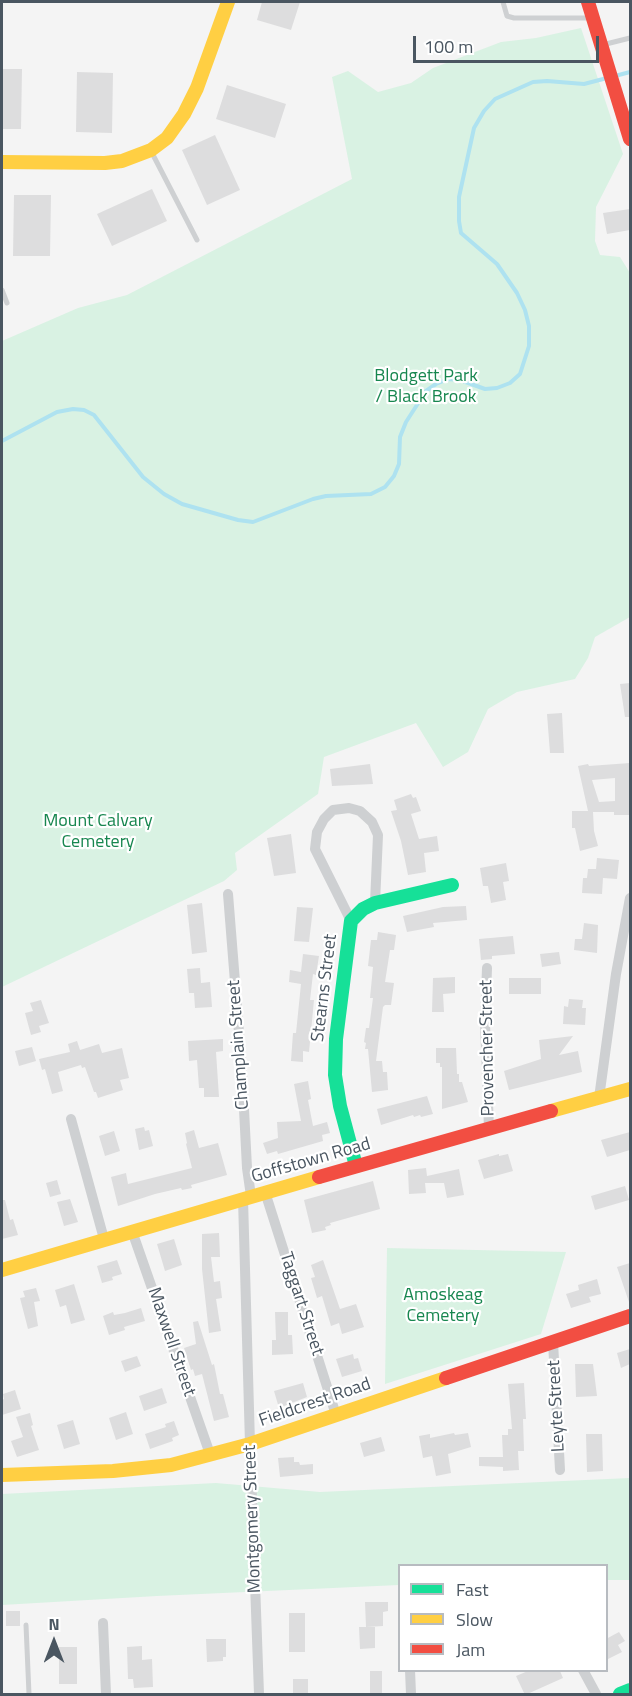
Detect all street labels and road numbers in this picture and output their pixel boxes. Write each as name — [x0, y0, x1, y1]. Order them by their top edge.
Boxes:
street label: Stearns Street — [308, 933, 342, 1043]
street label: Champlain Street — [224, 979, 254, 1111]
street label: Provencher Street — [476, 980, 500, 1116]
street label: Goffstown Road — [249, 1134, 373, 1188]
street label: Taggart Street — [274, 1250, 328, 1358]
street label: Maxwell Street — [142, 1285, 200, 1399]
street label: Leyte Street — [544, 1360, 570, 1452]
street label: Fieldcrest Road — [256, 1374, 374, 1432]
street label: Montgomery Street — [240, 1444, 266, 1594]

